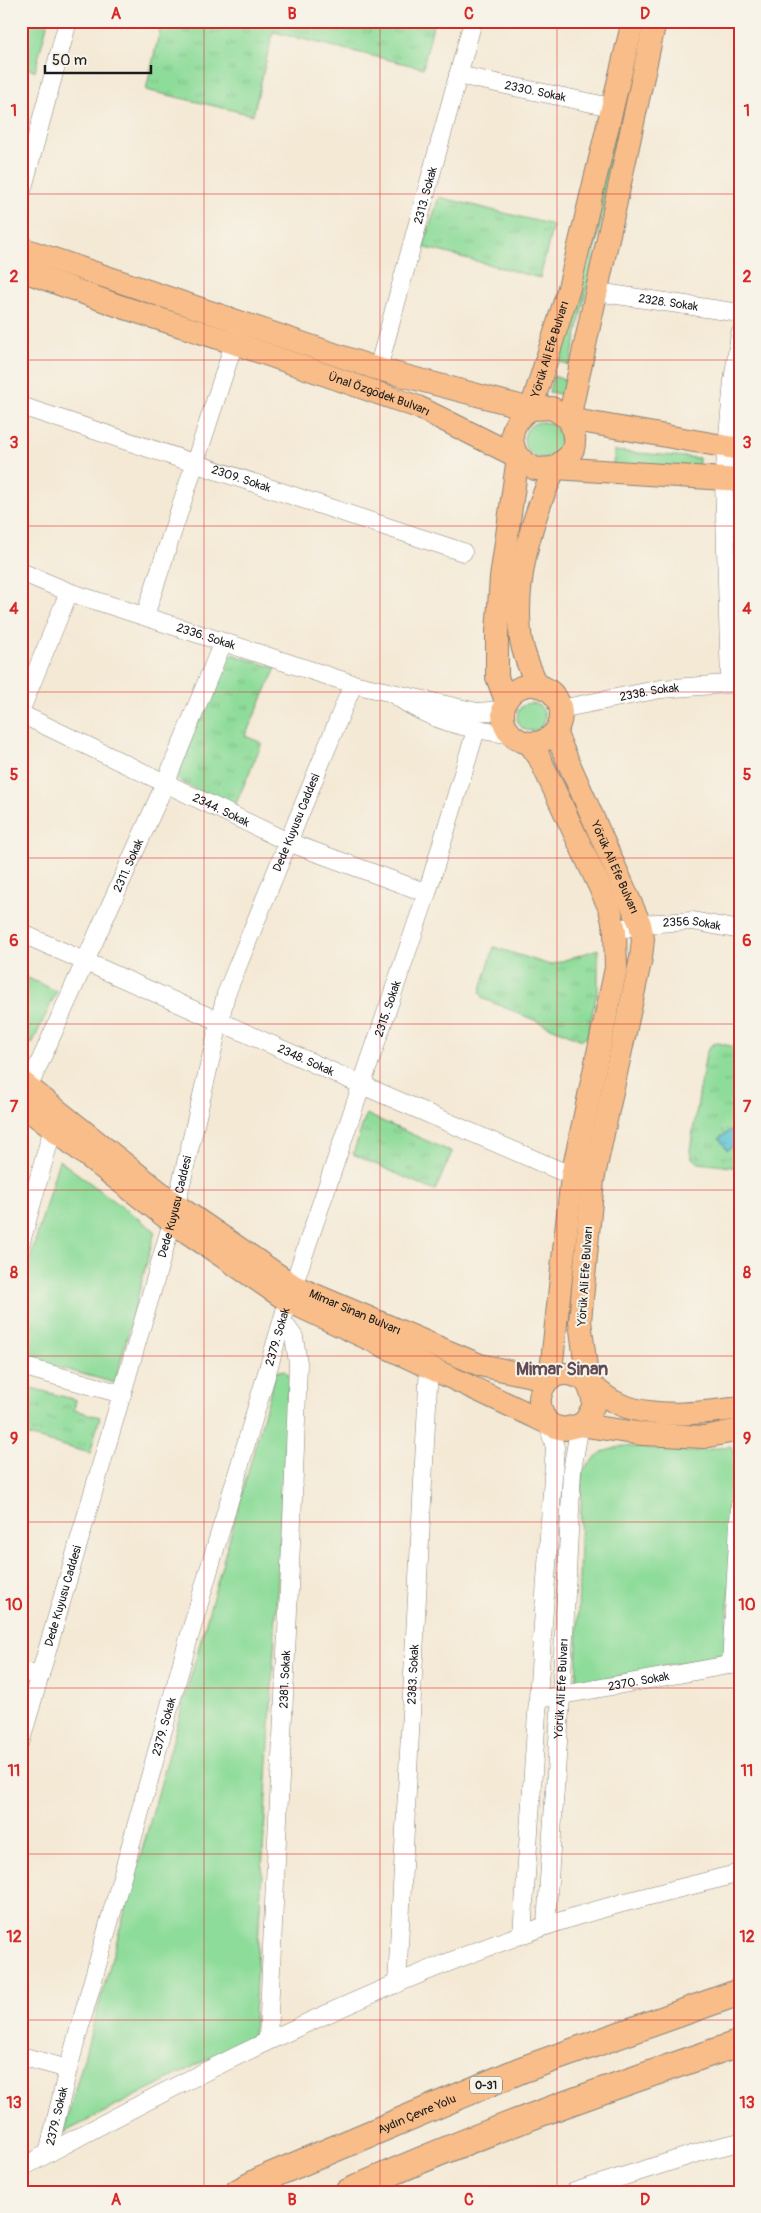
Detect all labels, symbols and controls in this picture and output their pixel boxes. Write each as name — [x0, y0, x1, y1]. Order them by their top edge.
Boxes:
text: A — [111, 4, 122, 24]
text: B — [287, 4, 297, 24]
text: C — [464, 4, 474, 24]
text: D — [640, 4, 650, 24]
scale bar — [45, 42, 151, 74]
text: 50 m — [52, 51, 87, 70]
street label: 2330. Sokak — [503, 78, 567, 105]
text: 1 — [11, 101, 17, 121]
text: 1 — [744, 101, 750, 121]
street label: 2313. Sokak — [411, 165, 441, 226]
text: 2 — [10, 267, 19, 287]
text: 2 — [743, 267, 752, 287]
street label: 2328. Sokak — [637, 291, 699, 315]
street label: Yörük Ali Efe Bulvarı — [528, 299, 572, 400]
street label: Ünal Özgödek Bulvarı — [326, 368, 432, 420]
text: 3 — [10, 433, 19, 453]
text: 3 — [743, 433, 752, 453]
street label: 2309. Sokak — [209, 462, 273, 496]
text: 4 — [9, 599, 19, 619]
text: 4 — [742, 599, 752, 619]
street label: 2336. Sokak — [174, 620, 237, 653]
street label: 2338. Sokak — [618, 681, 680, 705]
text: 5 — [10, 765, 19, 785]
text: 5 — [743, 765, 752, 785]
street label: Dede Kuyusu Caddesi — [270, 772, 323, 874]
street label: 2344. Sokak — [190, 790, 252, 830]
street label: Yörük Ali Efe Bulvarı — [587, 818, 642, 916]
street label: 2311. Sokak — [110, 837, 147, 895]
street label: 2356 Sokak — [662, 914, 722, 934]
text: 6 — [9, 931, 19, 951]
text: 6 — [742, 931, 752, 951]
street label: 2315. Sokak — [371, 979, 405, 1039]
street label: 2348. Sokak — [275, 1041, 336, 1080]
text: 7 — [10, 1097, 19, 1117]
text: 7 — [743, 1097, 752, 1117]
street label: Dede Kuyusu Caddesi — [155, 1154, 195, 1260]
street label: Yörük Ali Efe Bulvarı — [574, 1226, 596, 1327]
text: 8 — [10, 1263, 18, 1283]
text: 8 — [743, 1263, 751, 1283]
street label: Mimar Sinan Bulvarı — [307, 1286, 403, 1339]
street label: 2379. Sokak — [262, 1306, 294, 1368]
district label: Mimar Sinan — [516, 1358, 608, 1381]
text: 9 — [10, 1429, 18, 1449]
text: 9 — [743, 1429, 751, 1449]
street label: Dede Kuyusu Caddesi — [42, 1544, 85, 1648]
text: 10 — [5, 1595, 23, 1615]
text: 10 — [738, 1595, 756, 1615]
street label: Yörük Ali Efe Bulvarı — [551, 1638, 572, 1740]
street label: 2383. Sokak — [404, 1644, 423, 1705]
street label: 2381. Sokak — [276, 1650, 294, 1709]
street label: 2370. Sokak — [607, 1669, 670, 1695]
street label: 2379. Sokak — [149, 1696, 180, 1758]
text: 11 — [8, 1761, 20, 1781]
text: 11 — [741, 1761, 753, 1781]
text: 12 — [6, 1927, 22, 1947]
text: 12 — [739, 1927, 755, 1947]
road number: O-31 — [470, 2076, 502, 2094]
street label: 2379. Sokak — [43, 2085, 72, 2147]
street label: Aydın Çevre Yolu — [375, 2091, 458, 2138]
text: 13 — [6, 2093, 22, 2113]
text: 13 — [739, 2093, 755, 2113]
text: A — [111, 2190, 122, 2210]
text: B — [287, 2190, 297, 2210]
text: C — [464, 2190, 474, 2210]
text: D — [640, 2190, 650, 2210]

